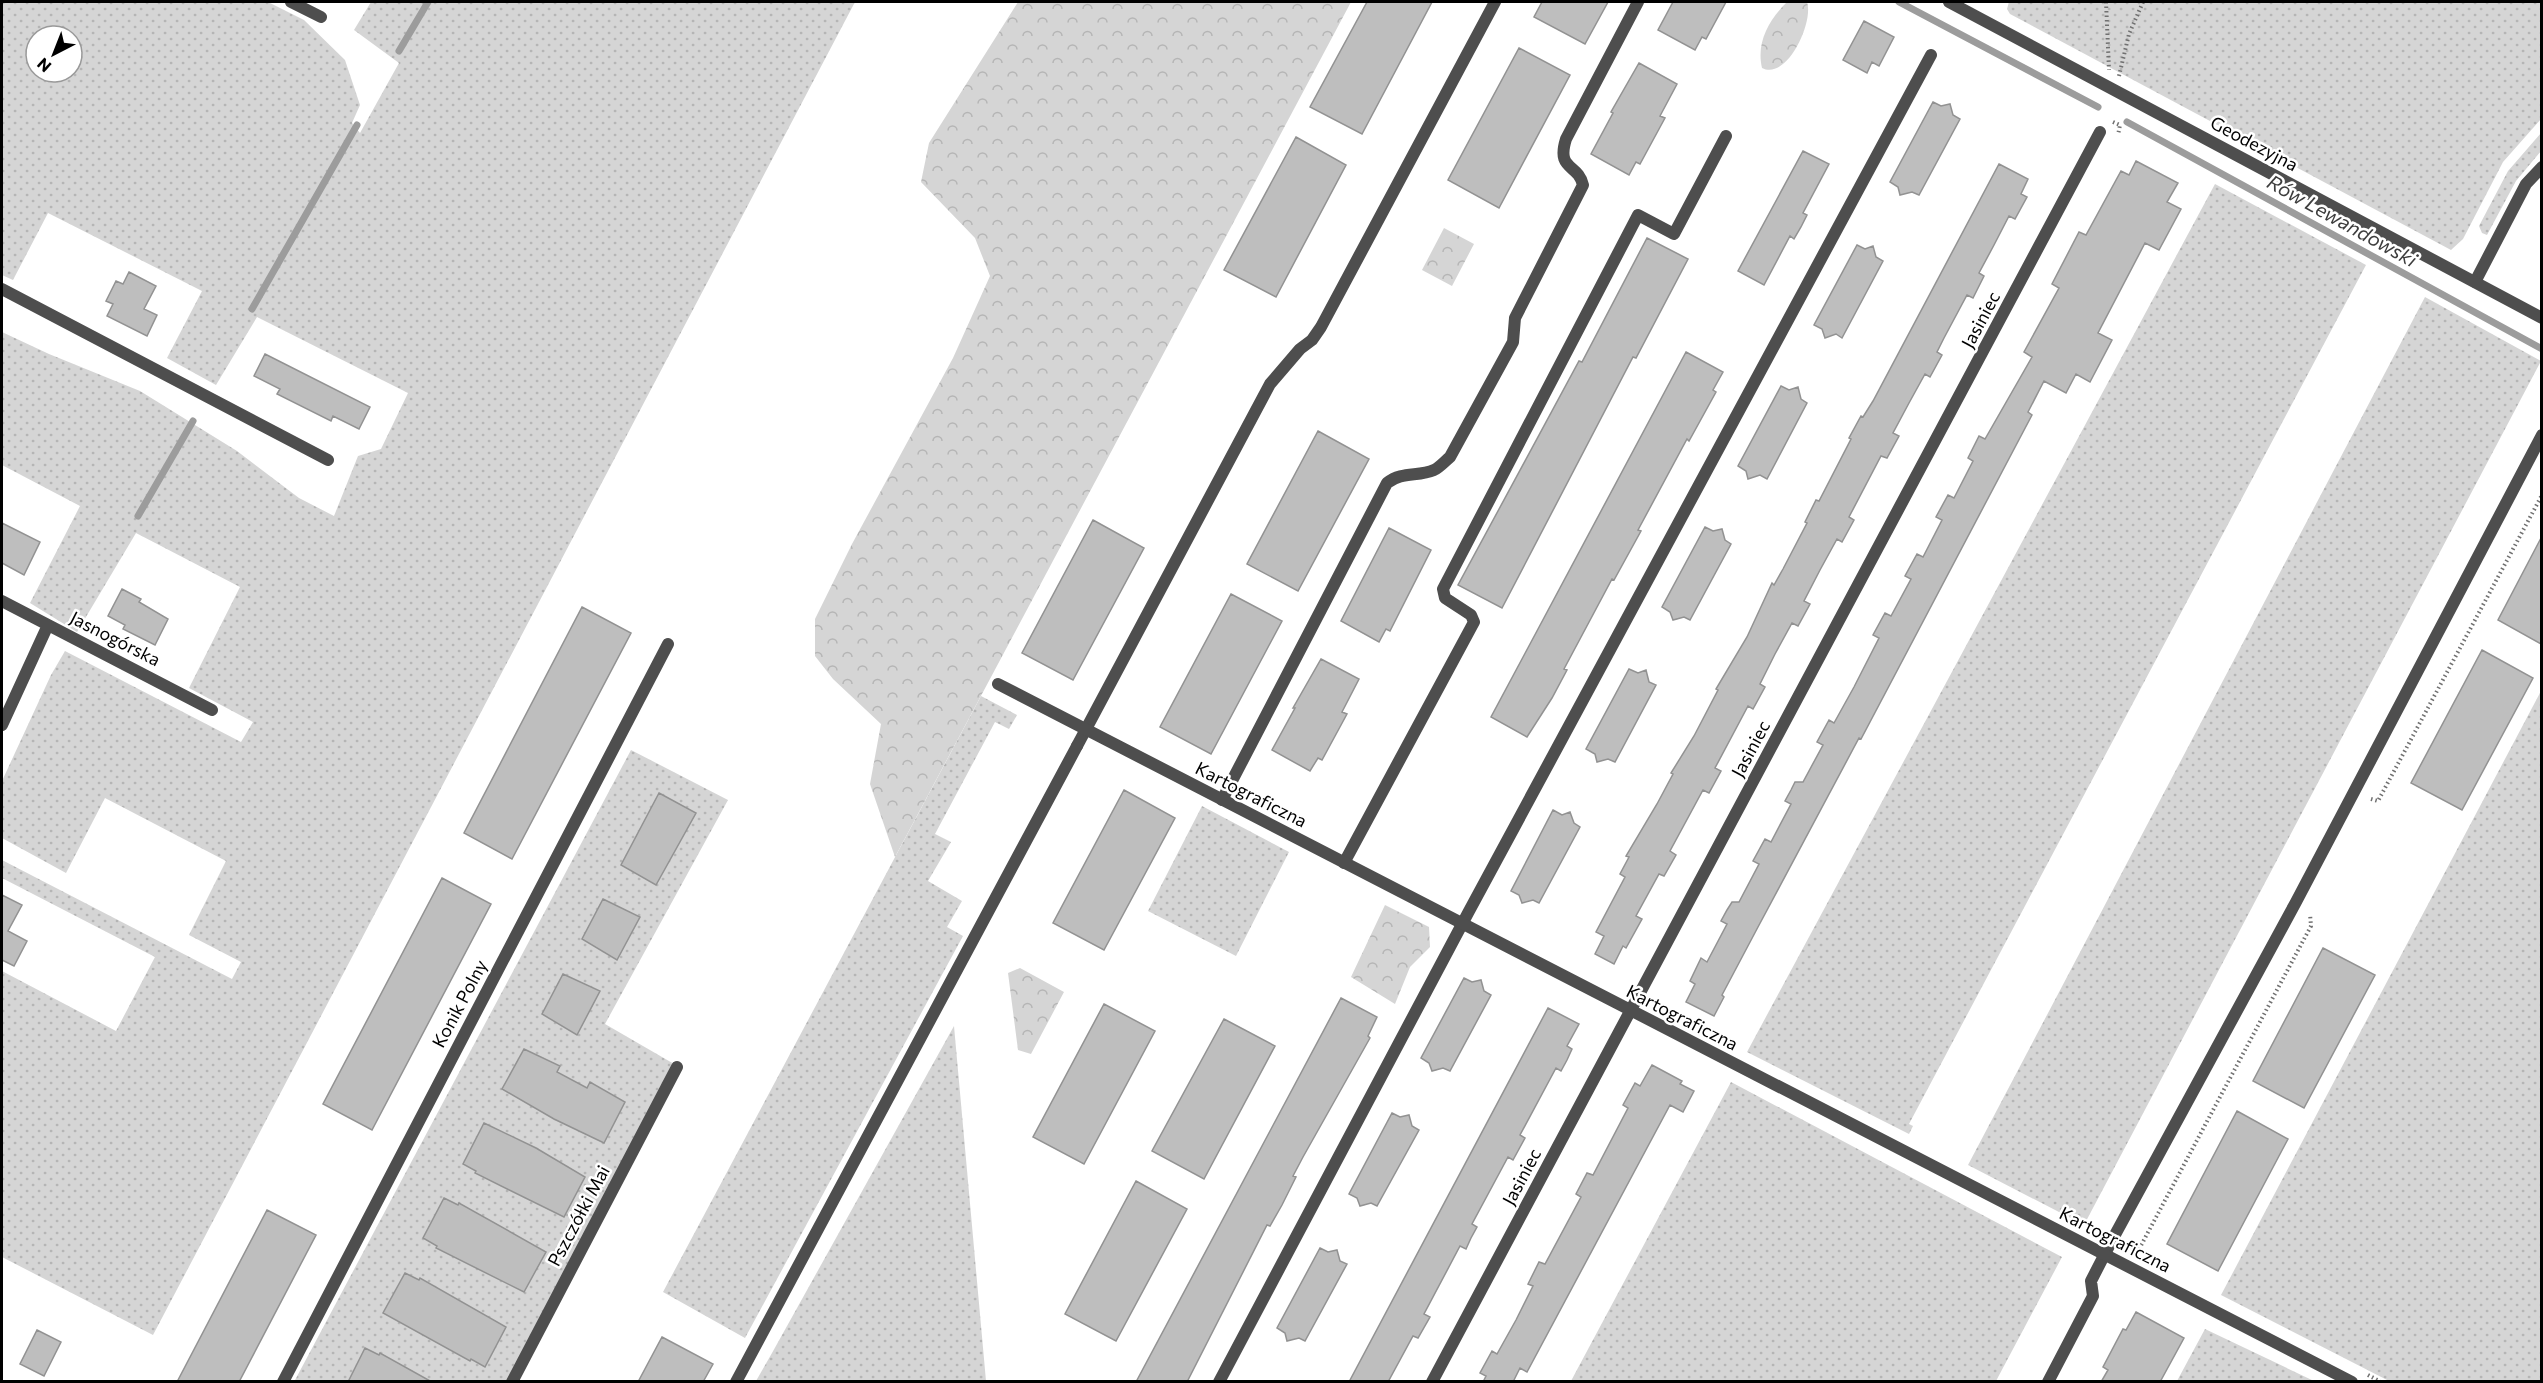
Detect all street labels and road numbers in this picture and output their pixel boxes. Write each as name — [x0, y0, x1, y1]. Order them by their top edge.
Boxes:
street label: Geodezyjna — [2207, 111, 2302, 175]
street label: Jasiniec — [1956, 287, 2004, 352]
street label: Jasnogórska — [67, 606, 164, 670]
street label: Jasiniec — [1726, 716, 1774, 781]
street label: Kartograficzna — [1192, 757, 1311, 832]
street label: Konik Polny — [427, 956, 491, 1051]
street label: Kartograficzna — [1623, 980, 1742, 1055]
street label: Jasiniec — [1497, 1144, 1545, 1209]
street label: Pszczółki Mai — [542, 1161, 614, 1270]
street label: Kartograficzna — [2056, 1202, 2175, 1277]

